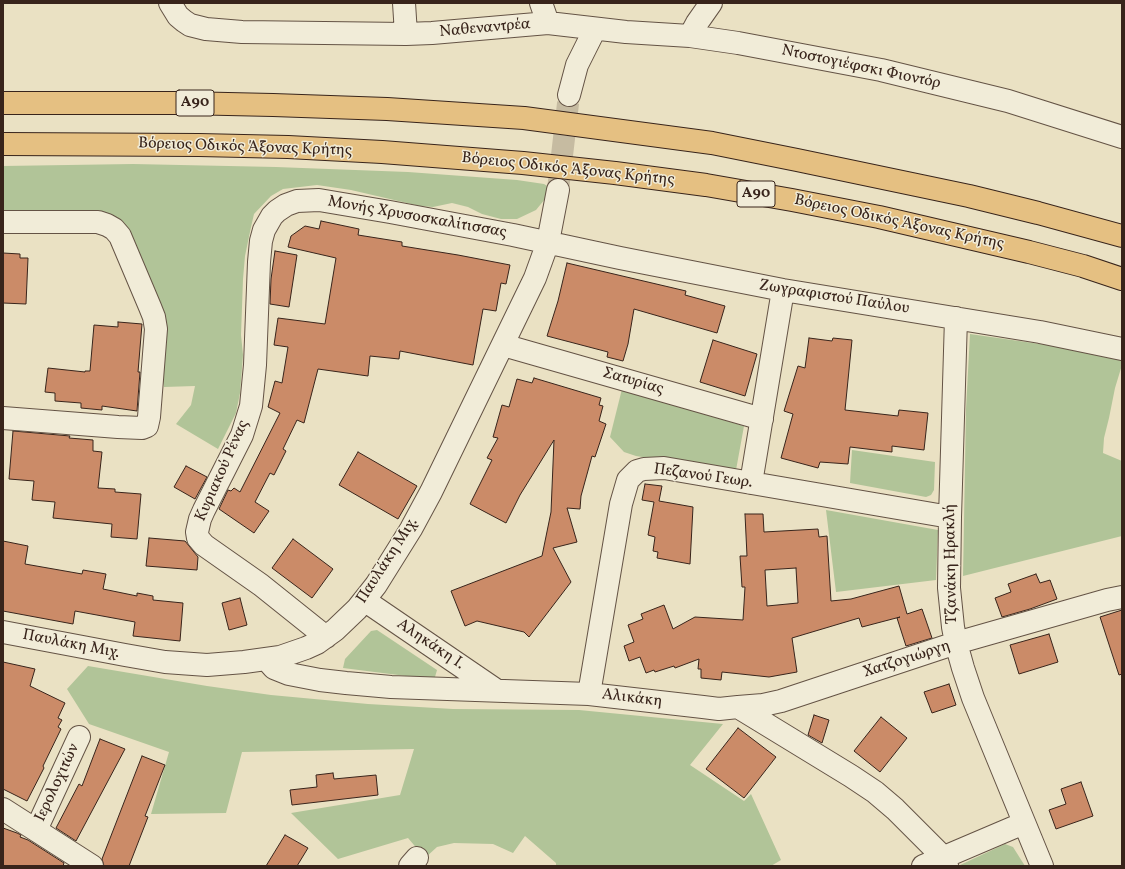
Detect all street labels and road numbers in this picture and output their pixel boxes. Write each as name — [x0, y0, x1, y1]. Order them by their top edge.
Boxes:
street label: Ναθεναντρέα — [439, 15, 531, 43]
street label: Ντοστογιέφσκι Φιοντόρ — [780, 42, 942, 94]
road number: Α90 — [176, 90, 214, 116]
street label: Βόρειος Οδικός Άξονας Κρήτης — [138, 135, 352, 161]
street label: Βόρειος Οδικός Άξονας Κρήτης — [461, 149, 675, 191]
road number: Α90 — [737, 181, 775, 207]
street label: Βόρειος Οδικός Άξονας Κρήτης — [792, 191, 1006, 255]
street label: Μονής Χρυσοσκαλίτισσας — [326, 193, 508, 243]
street label: Ζωγραφιστού Παύλου — [757, 277, 911, 319]
street label: Σατυρίας — [600, 364, 666, 400]
street label: Κυριακού Ρένας — [192, 417, 254, 525]
street label: Πεζανού Γεωρ. — [652, 461, 754, 493]
street label: Τζανάκη Ηρακλή — [941, 504, 963, 624]
street label: Παυλάκη Μιχ. — [353, 514, 423, 608]
street label: Αληκάκη Ι. — [392, 615, 468, 675]
street label: Παυλάκη Μιχ. — [21, 626, 121, 664]
street label: Χατζογιώργη — [861, 637, 953, 683]
street label: Αλικάκη — [601, 686, 663, 712]
street label: Ιερολοχιτών — [32, 741, 84, 825]

